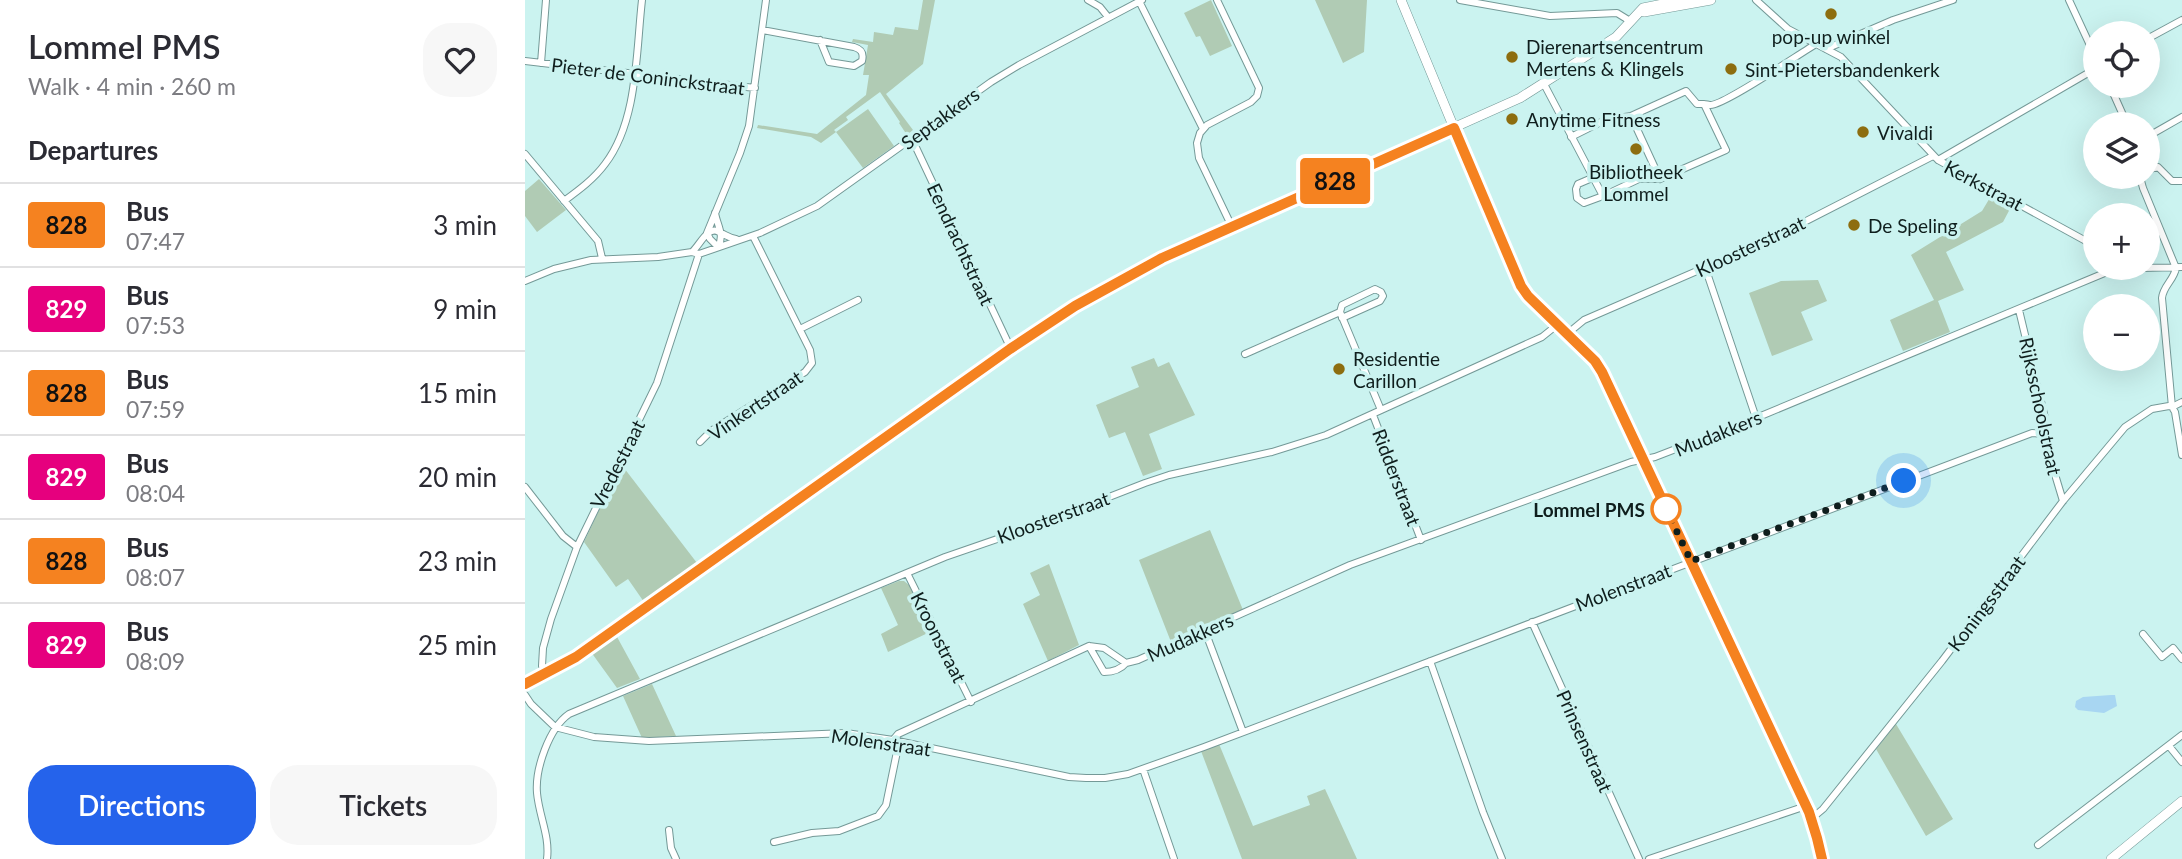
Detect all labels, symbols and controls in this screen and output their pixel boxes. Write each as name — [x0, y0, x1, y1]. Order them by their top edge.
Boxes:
marker: pop-up winkel — [1823, 6, 1839, 22]
map controls — [2083, 21, 2160, 371]
button: locate — [2083, 21, 2160, 98]
button: heart — [423, 23, 497, 97]
place label: pop-up winkel — [1772, 25, 1890, 48]
text: Lommel PMS — [28, 26, 221, 66]
place label: Dierenartsencentrum Mertens & Klingels — [1526, 35, 1703, 80]
marker: Dierenartsencentrum Mertens & Klingels — [1504, 49, 1520, 65]
street label: Pieter de Coninckstraat — [550, 53, 746, 99]
place label: Sint-Pietersbandenkerk — [1745, 58, 1940, 81]
marker: Sint-Pietersbandenkerk — [1723, 61, 1739, 77]
text: Walk · 4 min · 260 m — [28, 72, 236, 100]
street label: Septakkers — [896, 82, 984, 154]
place label: Anytime Fitness — [1526, 108, 1660, 131]
marker: Anytime Fitness — [1504, 111, 1520, 127]
button: layers — [2083, 112, 2160, 189]
place label: Vivaldi — [1877, 121, 1933, 144]
marker: Vivaldi — [1855, 124, 1871, 140]
text: Departures — [28, 134, 158, 166]
marker: Bibliotheek Lommel — [1628, 141, 1644, 157]
street label: Kerkstraat — [1941, 155, 2027, 215]
line badge: 828 — [1295, 158, 1375, 204]
place label: Bibliotheek Lommel — [1589, 160, 1683, 205]
text: 828 — [1314, 166, 1356, 195]
street label: Eendrachtstraat — [923, 179, 999, 309]
text: Bus — [126, 195, 169, 227]
button: + — [2083, 203, 2160, 280]
text: 3 min — [433, 209, 497, 241]
text: 828 — [46, 210, 87, 239]
street label: Kloosterstraat — [1692, 211, 1808, 281]
place label: De Speling — [1868, 214, 1958, 237]
marker: De Speling — [1846, 217, 1862, 233]
text: 07:47 — [126, 227, 185, 255]
text: Bus — [126, 279, 169, 311]
text: 9 min — [433, 293, 497, 325]
text: 829 — [46, 294, 87, 323]
button: − — [2083, 294, 2160, 371]
text: 07:53 — [126, 311, 185, 339]
street label: Rijksschoolstraat — [2015, 335, 2067, 477]
place label: Residentie Carillon — [1353, 347, 1440, 392]
marker: Residentie Carillon — [1331, 361, 1347, 377]
text: Bus — [126, 363, 169, 395]
street label: Vinkertstraat — [704, 365, 806, 445]
text: 15 min — [418, 377, 497, 409]
text: 828 — [46, 378, 87, 407]
text: 07:59 — [126, 395, 185, 423]
street label: Mudakkers — [1671, 405, 1765, 461]
street label: Vredestraat — [585, 416, 649, 512]
street label: Ridderstraat — [1368, 425, 1426, 529]
text: Bus — [126, 447, 169, 479]
text: 20 min — [418, 461, 497, 493]
text: 829 — [46, 462, 87, 491]
your location — [1886, 463, 1921, 498]
text: 08:04 — [126, 479, 185, 507]
street label: Kloosterstraat — [994, 486, 1112, 548]
marker: Lommel PMS — [1651, 494, 1681, 524]
place label: Lommel PMS — [1533, 498, 1645, 521]
text: Bus — [126, 531, 169, 563]
text: 23 min — [418, 545, 497, 577]
text: 828 — [46, 546, 87, 575]
street label: Koningsstraat — [1943, 550, 2030, 655]
street label: Molenstraat — [1572, 558, 1674, 616]
text: 08:07 — [126, 563, 185, 591]
street label: Kroonstraat — [906, 588, 972, 686]
street label: Mudakkers — [1143, 608, 1237, 666]
text: Bus — [126, 615, 169, 647]
text: 25 min — [418, 629, 497, 661]
text: 829 — [46, 630, 87, 659]
text: 08:09 — [126, 647, 185, 675]
street label: Prinsenstraat — [1552, 686, 1618, 796]
street label: Molenstraat — [830, 724, 933, 760]
button: Directions — [28, 765, 256, 845]
button: Tickets — [270, 765, 497, 845]

